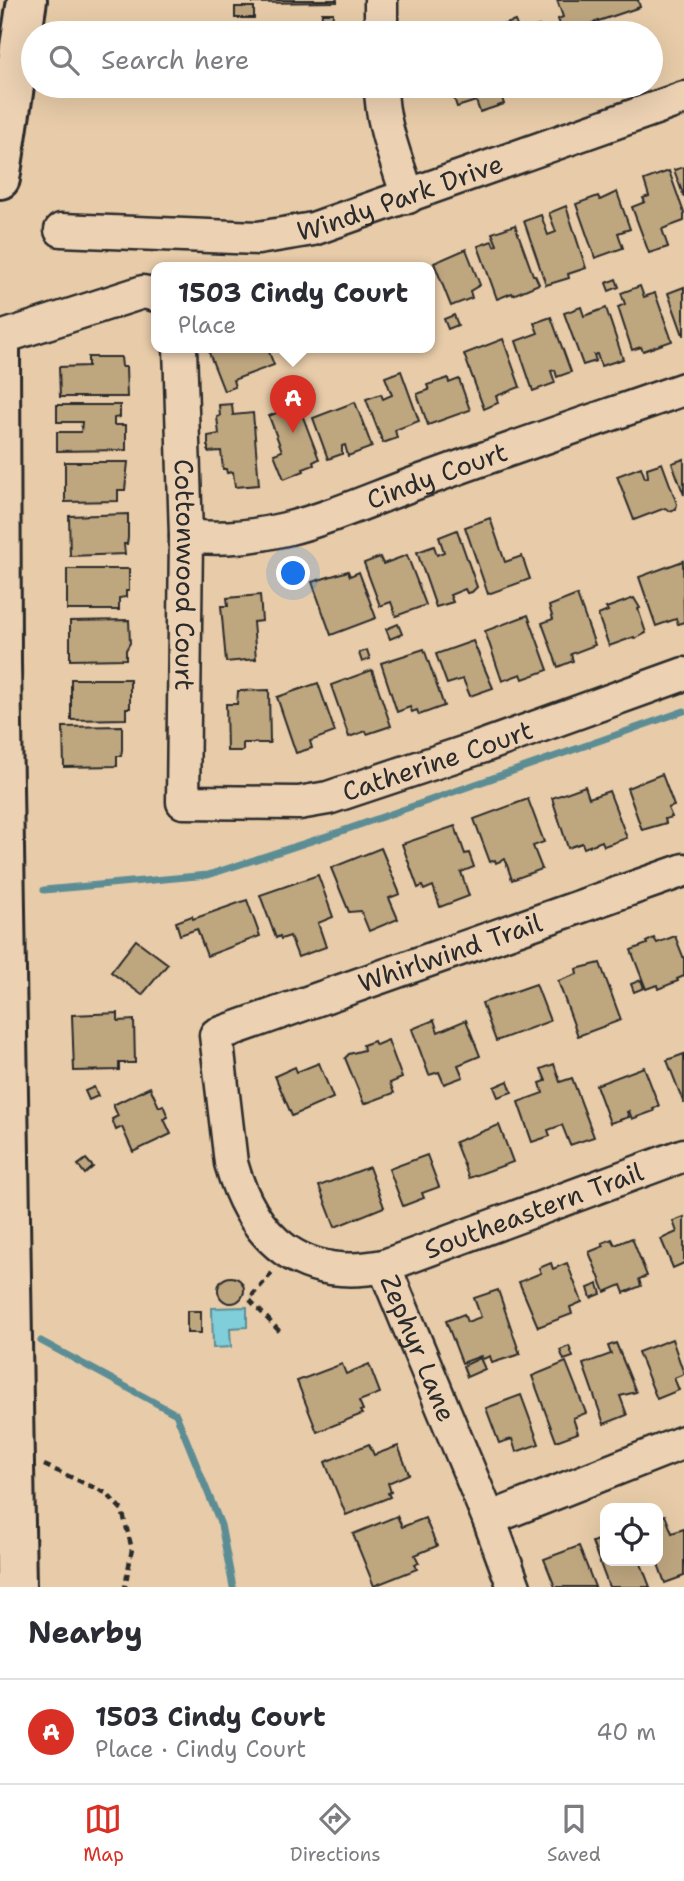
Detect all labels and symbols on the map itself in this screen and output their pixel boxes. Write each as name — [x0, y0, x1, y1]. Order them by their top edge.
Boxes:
street label: Windy Park Drive — [294, 145, 508, 248]
pin: A — [270, 375, 316, 433]
street label: Cindy Court — [361, 434, 512, 517]
street label: Cottonwood Court — [167, 459, 204, 691]
your location — [276, 556, 310, 590]
street label: Catherine Court — [337, 712, 537, 809]
street label: Whirlwind Trail — [353, 905, 547, 1000]
street label: Southeastern Trail — [419, 1154, 648, 1267]
street label: Zephyr Lane — [372, 1269, 465, 1427]

